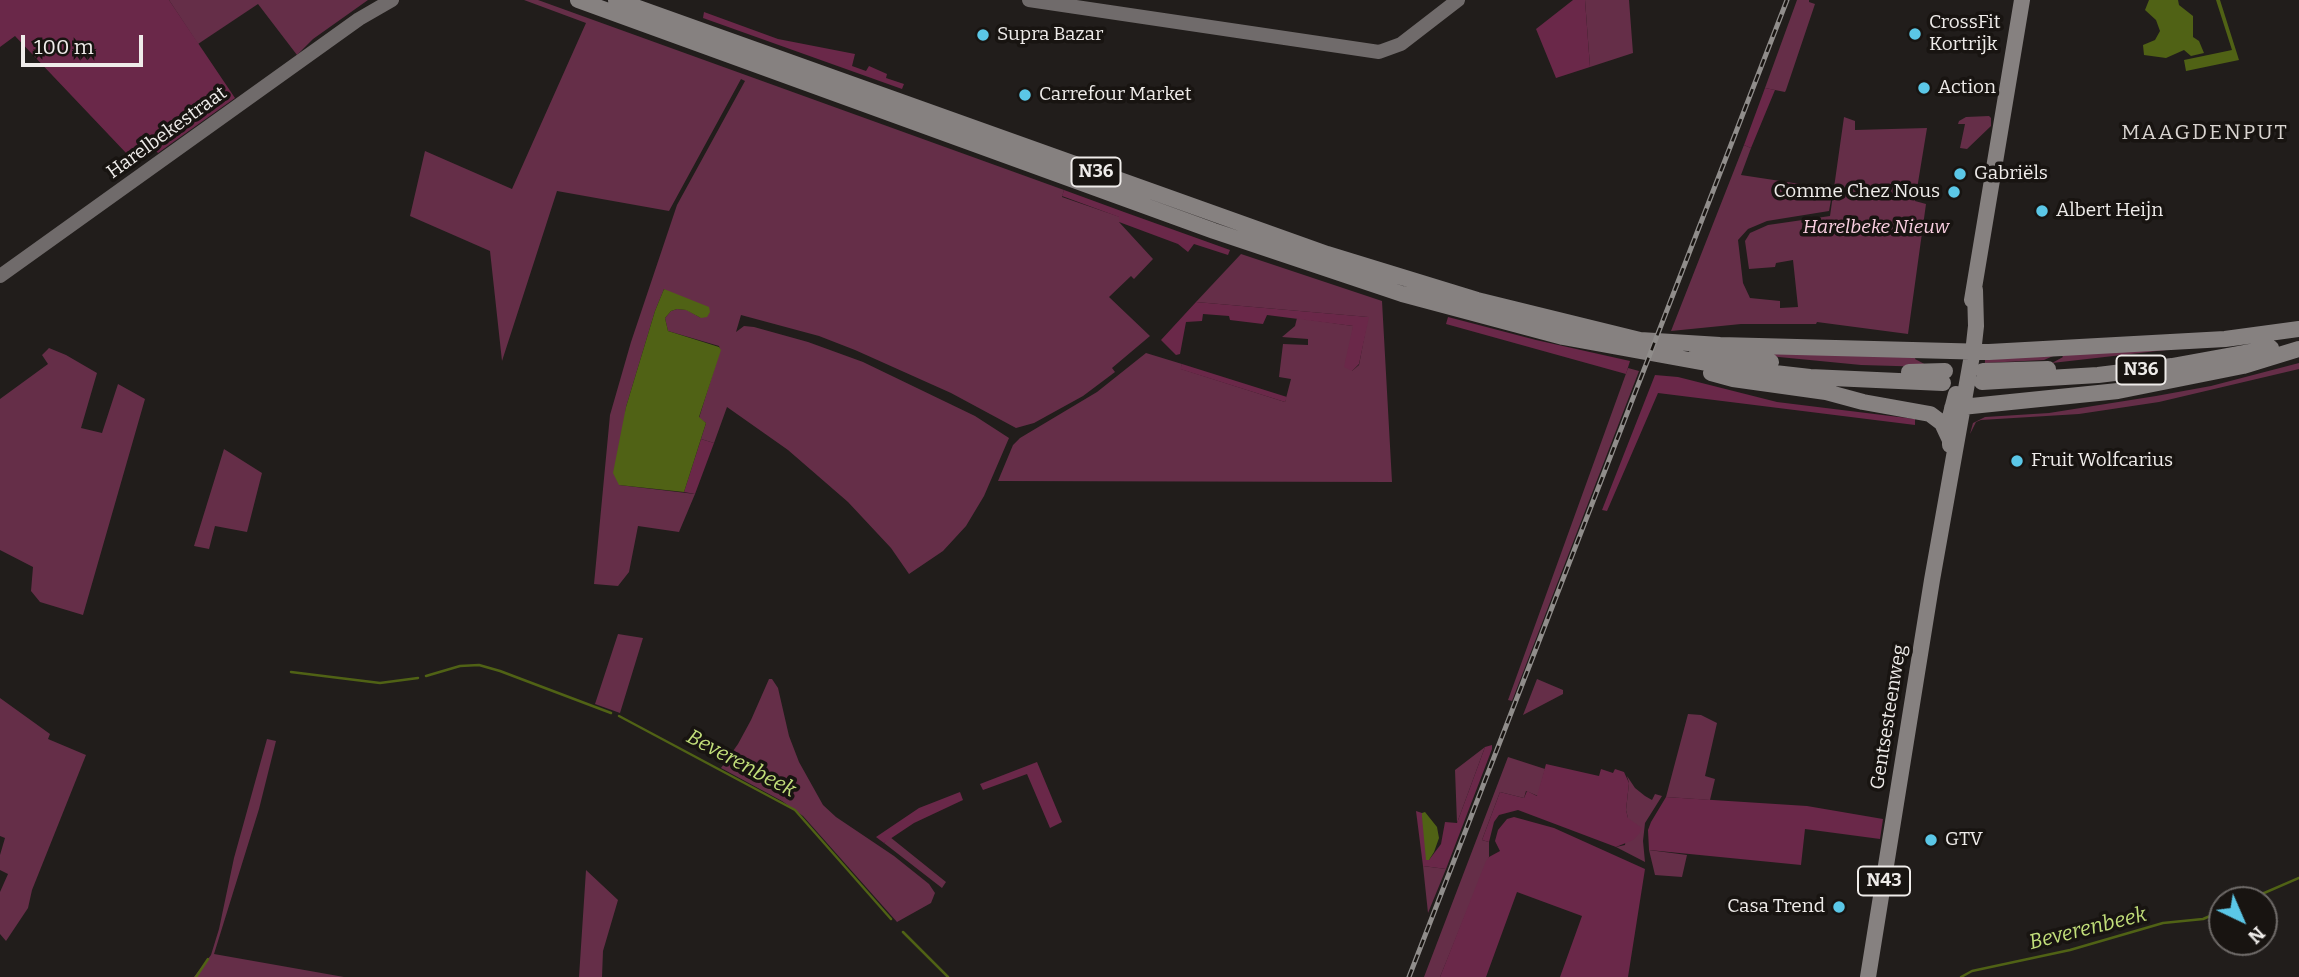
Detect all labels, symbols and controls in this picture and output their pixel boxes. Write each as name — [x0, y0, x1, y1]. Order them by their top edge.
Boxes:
place label: CrossFit Kortrijk — [1929, 12, 2001, 56]
scale bar — [24, 21, 147, 65]
place label: Supra Bazar — [997, 24, 1103, 46]
marker: CrossFit Kortrijk — [1907, 26, 1923, 42]
marker: Supra Bazar — [975, 27, 991, 43]
text: 100 m — [34, 34, 94, 60]
place label: Action — [1938, 77, 1996, 99]
marker: Action — [1916, 80, 1932, 96]
street label: Harelbekestraat — [103, 82, 231, 184]
place label: Carrefour Market — [1039, 84, 1192, 106]
marker: Carrefour Market — [1017, 87, 1033, 103]
district label: MAAGDENPUT — [2122, 120, 2288, 146]
road number: N36 — [1072, 158, 1120, 187]
place label: Gabriëls — [1974, 163, 2048, 185]
marker: Gabriëls — [1952, 166, 1968, 182]
place label: Comme Chez Nous — [1774, 181, 1940, 203]
marker: Comme Chez Nous — [1946, 184, 1962, 200]
place label: Albert Heijn — [2056, 200, 2163, 222]
marker: Albert Heijn — [2034, 203, 2050, 219]
park label: Harelbeke Nieuw — [1803, 217, 1949, 239]
road number: N36 — [2116, 356, 2166, 384]
place label: Fruit Wolfcarius — [2031, 450, 2173, 472]
marker: Fruit Wolfcarius — [2009, 453, 2025, 469]
street label: Gentsesteenweg — [1866, 643, 1912, 791]
water label: Beverenbeek — [682, 725, 800, 803]
place label: GTV — [1945, 829, 1983, 851]
marker: GTV — [1923, 832, 1939, 848]
road number: N43 — [1858, 866, 1910, 896]
north arrow — [2208, 886, 2278, 956]
place label: Casa Trend — [1727, 896, 1825, 918]
marker: Casa Trend — [1831, 899, 1847, 915]
water label: Beverenbeek — [2027, 902, 2149, 956]
text: N — [2243, 922, 2270, 948]

